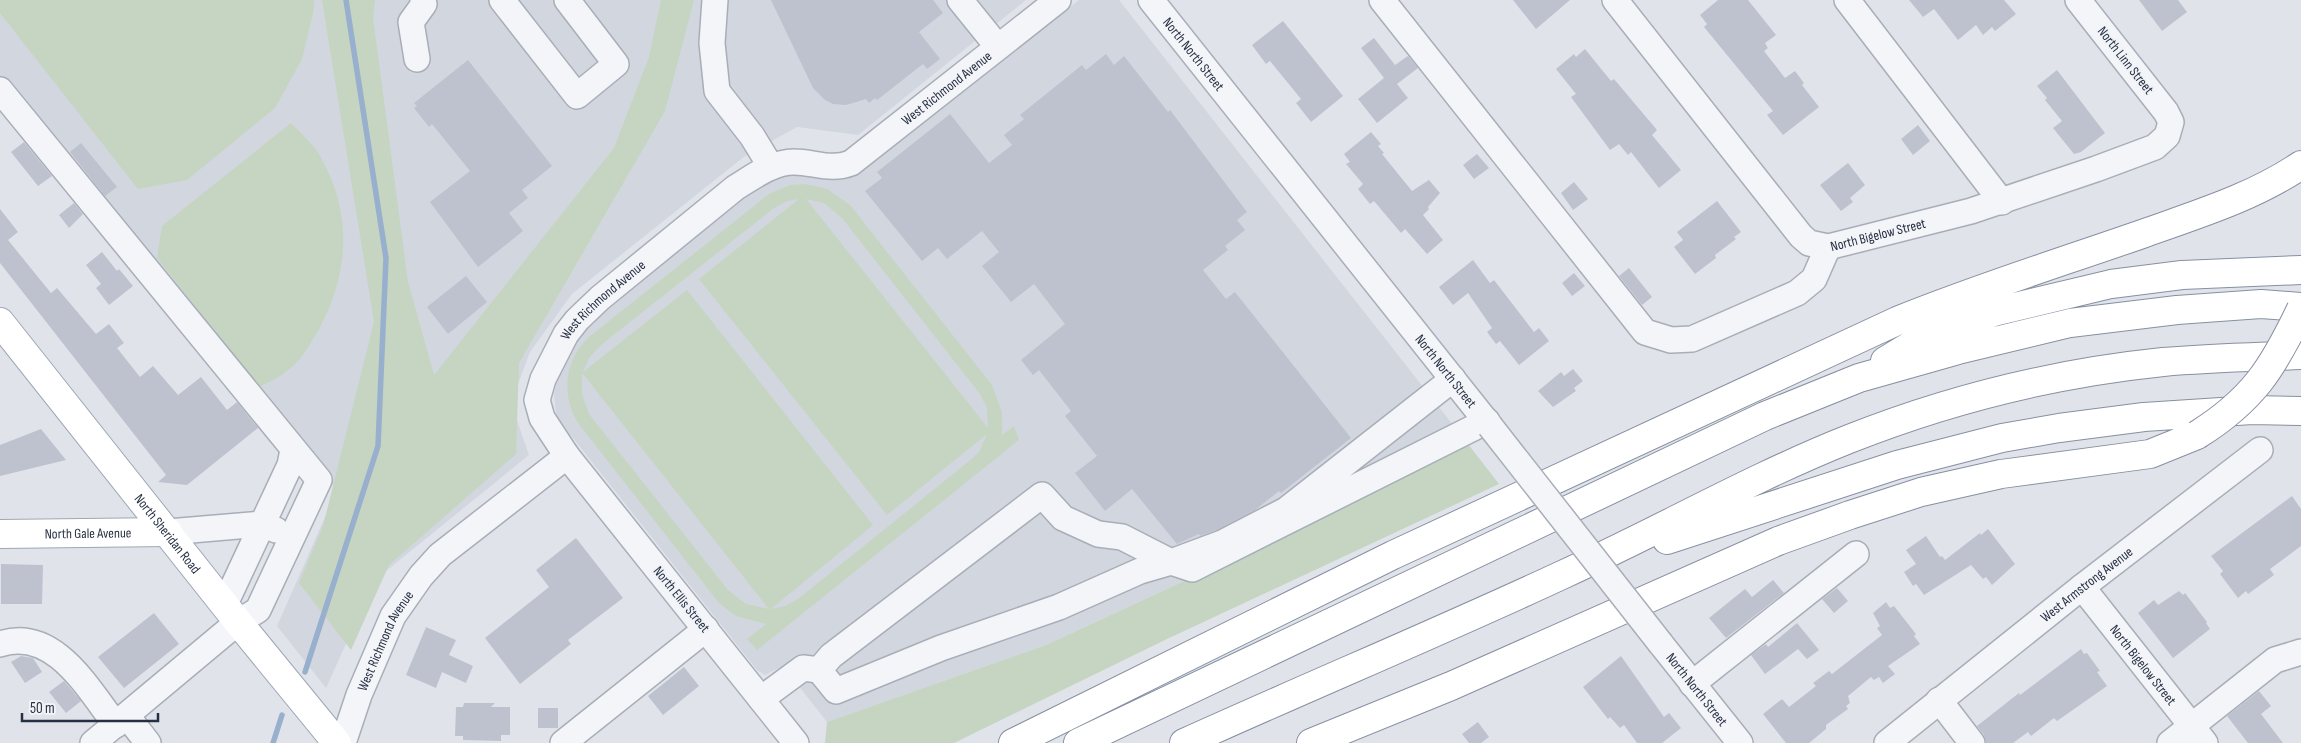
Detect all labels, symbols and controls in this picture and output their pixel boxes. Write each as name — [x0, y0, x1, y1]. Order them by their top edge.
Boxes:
street label: North North Street — [1159, 14, 1228, 94]
street label: North Linn Street — [2094, 23, 2157, 98]
street label: West Richmond Avenue — [898, 48, 995, 129]
street label: North Bigelow Street — [1829, 215, 1927, 255]
street label: West Richmond Avenue — [557, 257, 649, 342]
street label: North North Street — [1411, 331, 1480, 411]
street label: North Sheridan Road — [131, 491, 204, 577]
street label: North Gale Avenue — [45, 524, 131, 542]
street label: West Armstrong Avenue — [2037, 543, 2136, 626]
street label: North Ellis Street — [650, 563, 713, 636]
street label: West Richmond Avenue — [354, 587, 417, 694]
street label: North Bigelow Street — [2106, 621, 2180, 709]
street label: North North Street — [1662, 650, 1731, 730]
scale bar — [22, 690, 159, 722]
text: 50 m — [30, 699, 55, 718]

